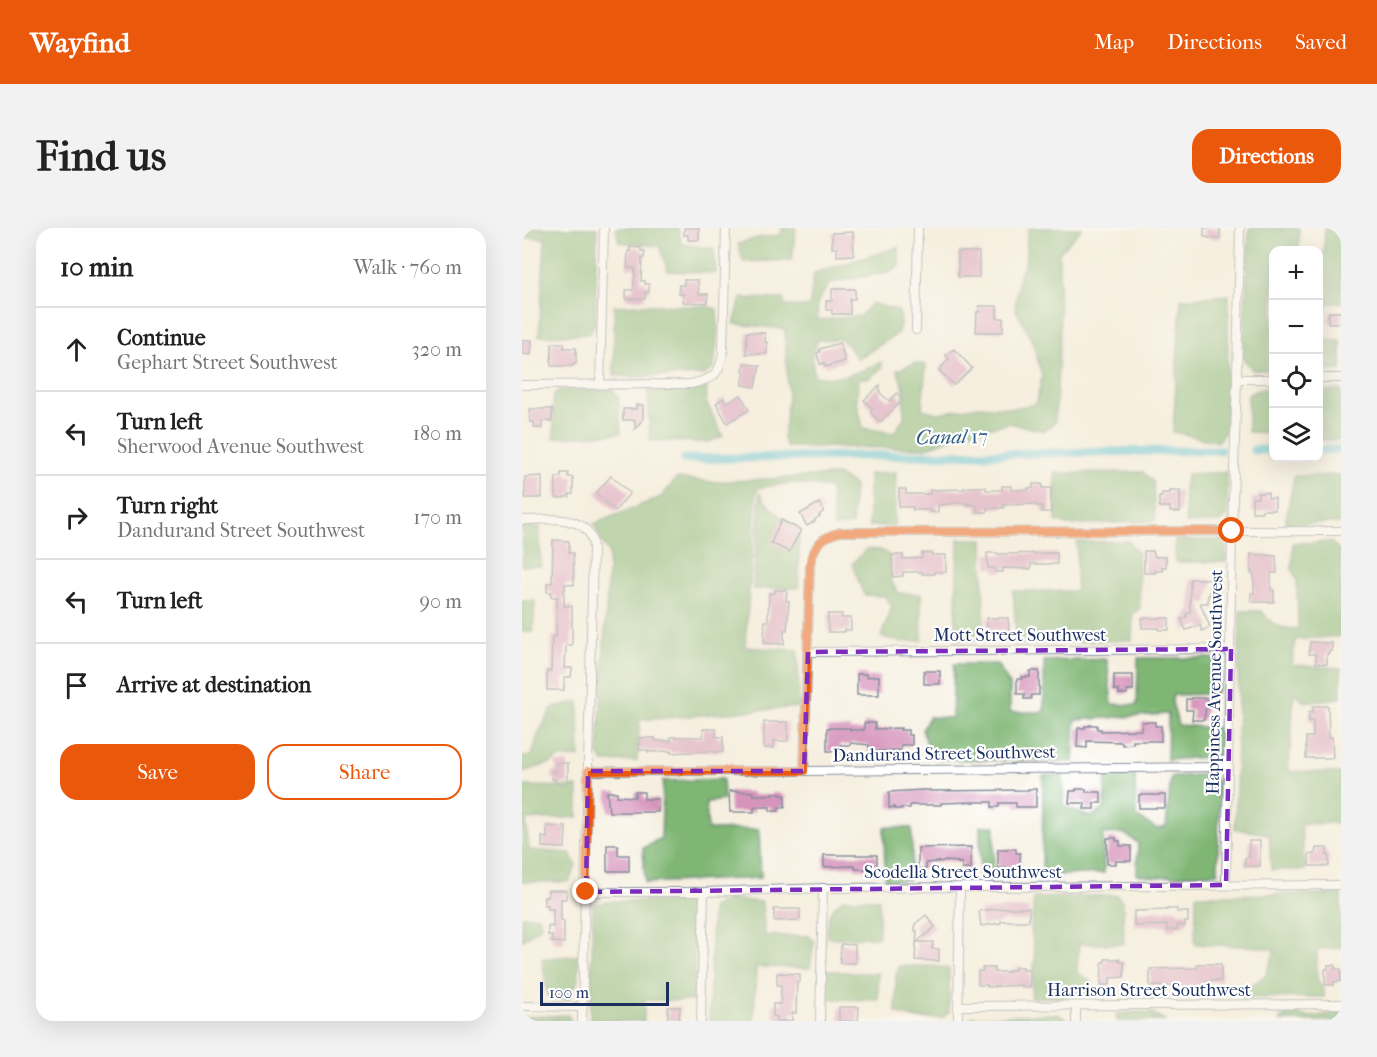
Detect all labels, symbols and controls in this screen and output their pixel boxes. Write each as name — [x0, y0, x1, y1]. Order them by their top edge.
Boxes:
text: Wayfind — [30, 26, 130, 59]
text: Map — [1094, 30, 1134, 54]
text: Directions — [1167, 30, 1262, 54]
text: Saved — [1295, 30, 1347, 54]
button: Directions — [1192, 129, 1341, 183]
text: Find us — [36, 132, 166, 181]
map controls — [1269, 246, 1323, 462]
button: + — [1269, 246, 1323, 300]
text: 10 min — [60, 252, 133, 283]
text: Walk · 760 m — [354, 256, 462, 279]
button: − — [1269, 300, 1323, 354]
text: Continue — [117, 325, 206, 351]
icon: ahead — [60, 333, 93, 366]
text: 320 m — [412, 338, 462, 361]
text: Gephart Street Southwest — [117, 351, 338, 374]
button: locate — [1269, 354, 1323, 408]
button: layers — [1269, 408, 1323, 462]
text: Turn left — [117, 409, 203, 435]
icon: left — [60, 417, 93, 450]
text: 180 m — [413, 422, 462, 445]
water label: Canal 17 — [916, 425, 988, 449]
text: Sherwood Avenue Southwest — [117, 435, 364, 458]
text: Turn right — [117, 493, 218, 519]
icon: right — [60, 501, 93, 534]
text: 170 m — [413, 506, 462, 529]
route start — [1218, 517, 1244, 543]
text: Dandurand Street Southwest — [117, 519, 365, 542]
street label: Happiness Avenue Southwest — [1203, 569, 1227, 795]
icon: left — [60, 585, 93, 618]
text: Turn left — [117, 588, 203, 614]
text: 90 m — [420, 590, 462, 613]
street label: Mott Street Southwest — [934, 625, 1107, 646]
icon: arrive — [60, 669, 93, 702]
text: Arrive at destination — [117, 672, 311, 698]
street label: Dandurand Street Southwest — [832, 742, 1056, 766]
button: Save — [60, 744, 255, 800]
button: Share — [267, 744, 462, 800]
street label: Scodella Street Southwest — [864, 862, 1063, 883]
route end — [572, 878, 598, 904]
scale bar — [540, 979, 669, 1006]
street label: Harrison Street Southwest — [1047, 980, 1252, 1001]
text: 100 m — [549, 983, 589, 1002]

